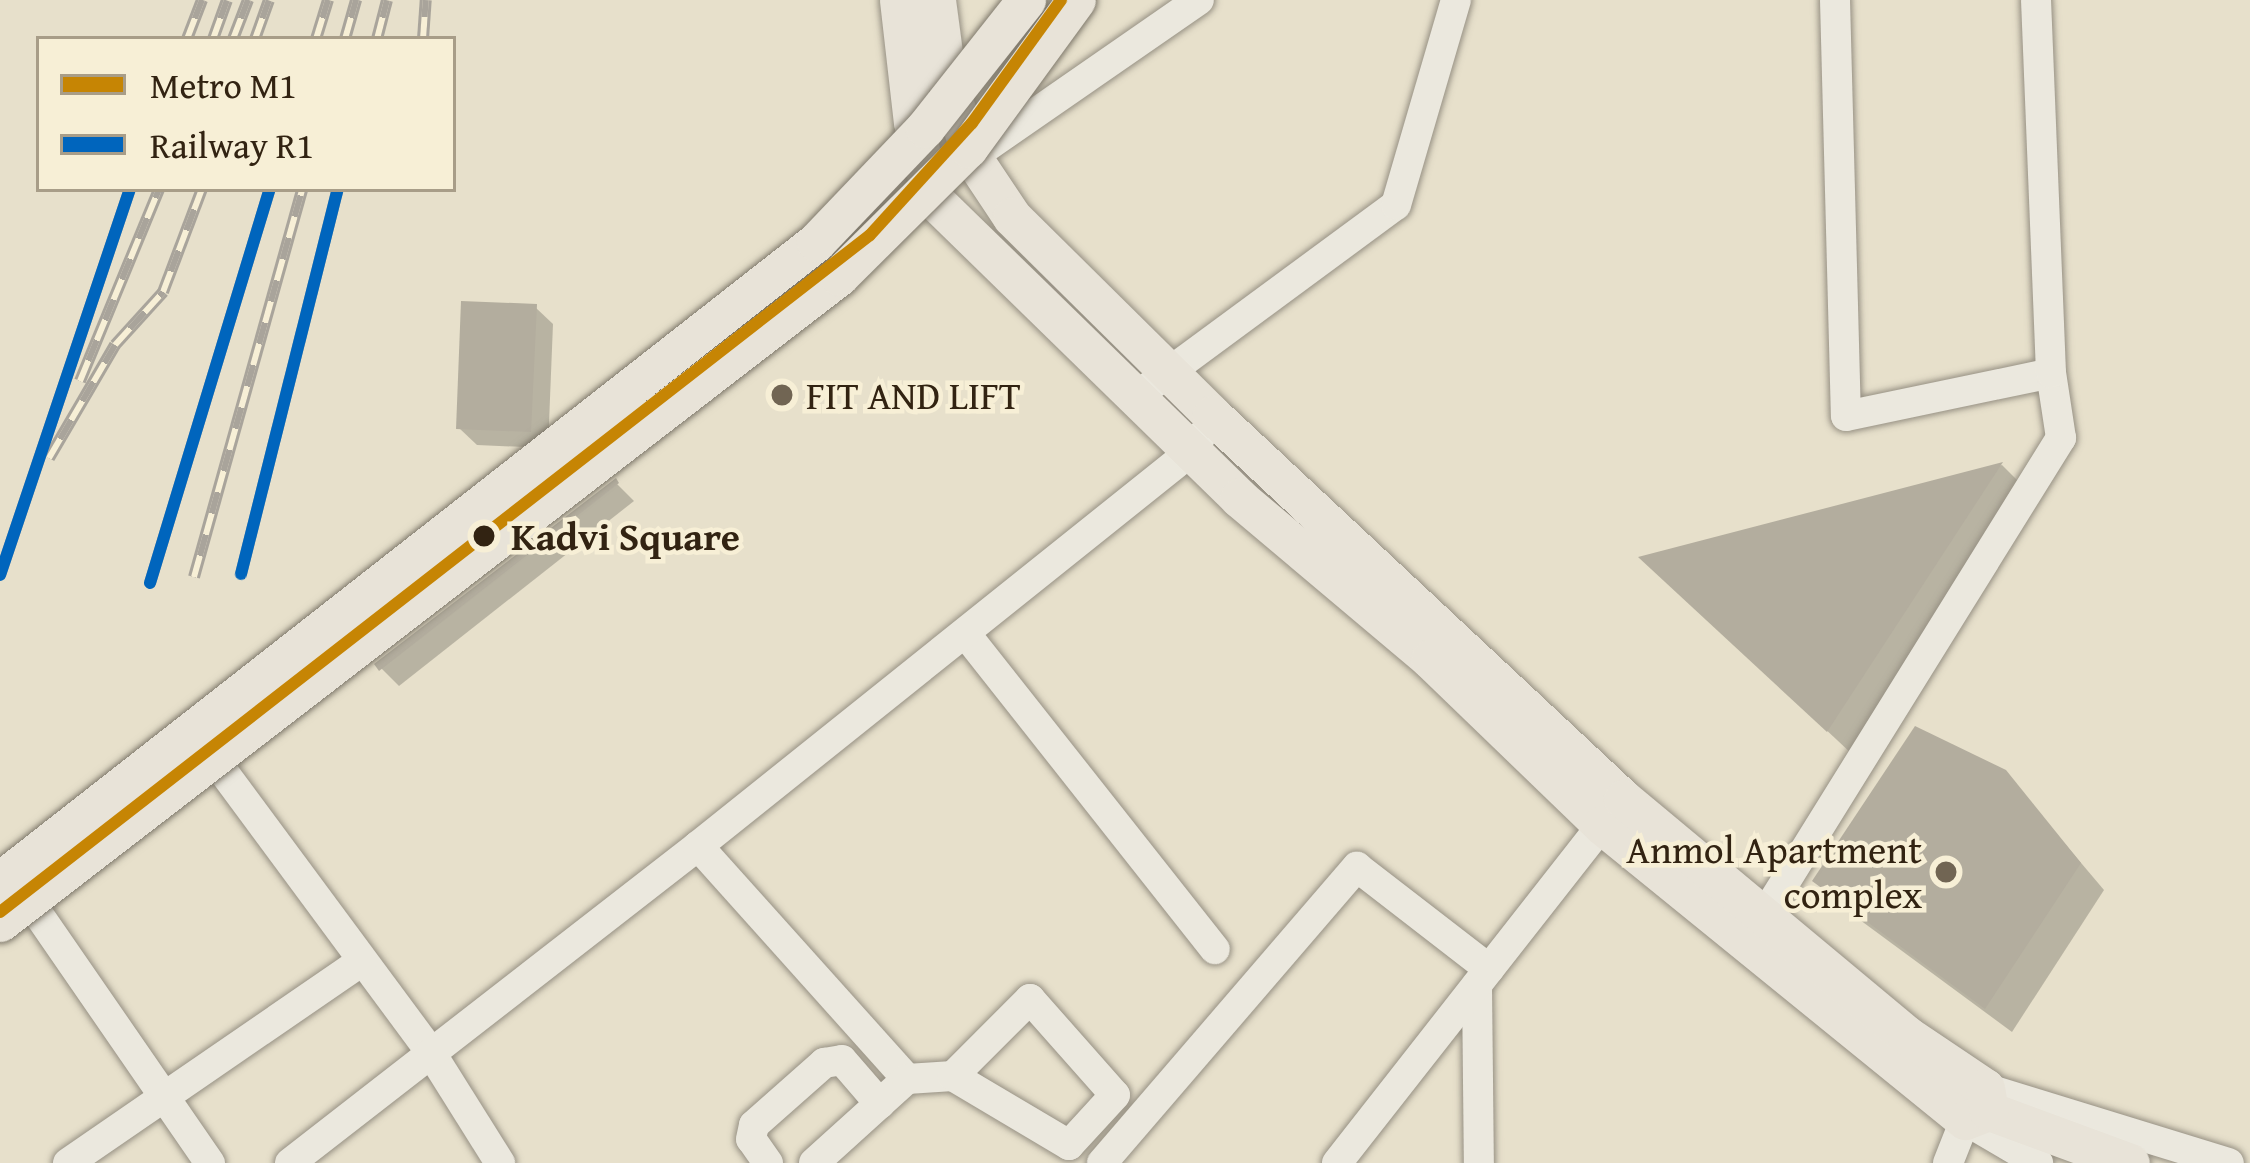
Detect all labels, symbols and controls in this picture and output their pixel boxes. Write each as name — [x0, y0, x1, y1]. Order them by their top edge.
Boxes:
legend — [36, 36, 456, 192]
text: Metro M1 — [150, 58, 297, 111]
text: Railway R1 — [150, 118, 314, 171]
place label: FIT AND LIFT — [806, 372, 1021, 418]
marker: FIT AND LIFT — [769, 382, 795, 408]
place label: Kadvi Square — [511, 513, 740, 559]
marker: Kadvi Square — [468, 520, 500, 552]
place label: Anmol Apartment complex — [1626, 827, 1922, 918]
marker: Anmol Apartment complex — [1933, 859, 1959, 885]

